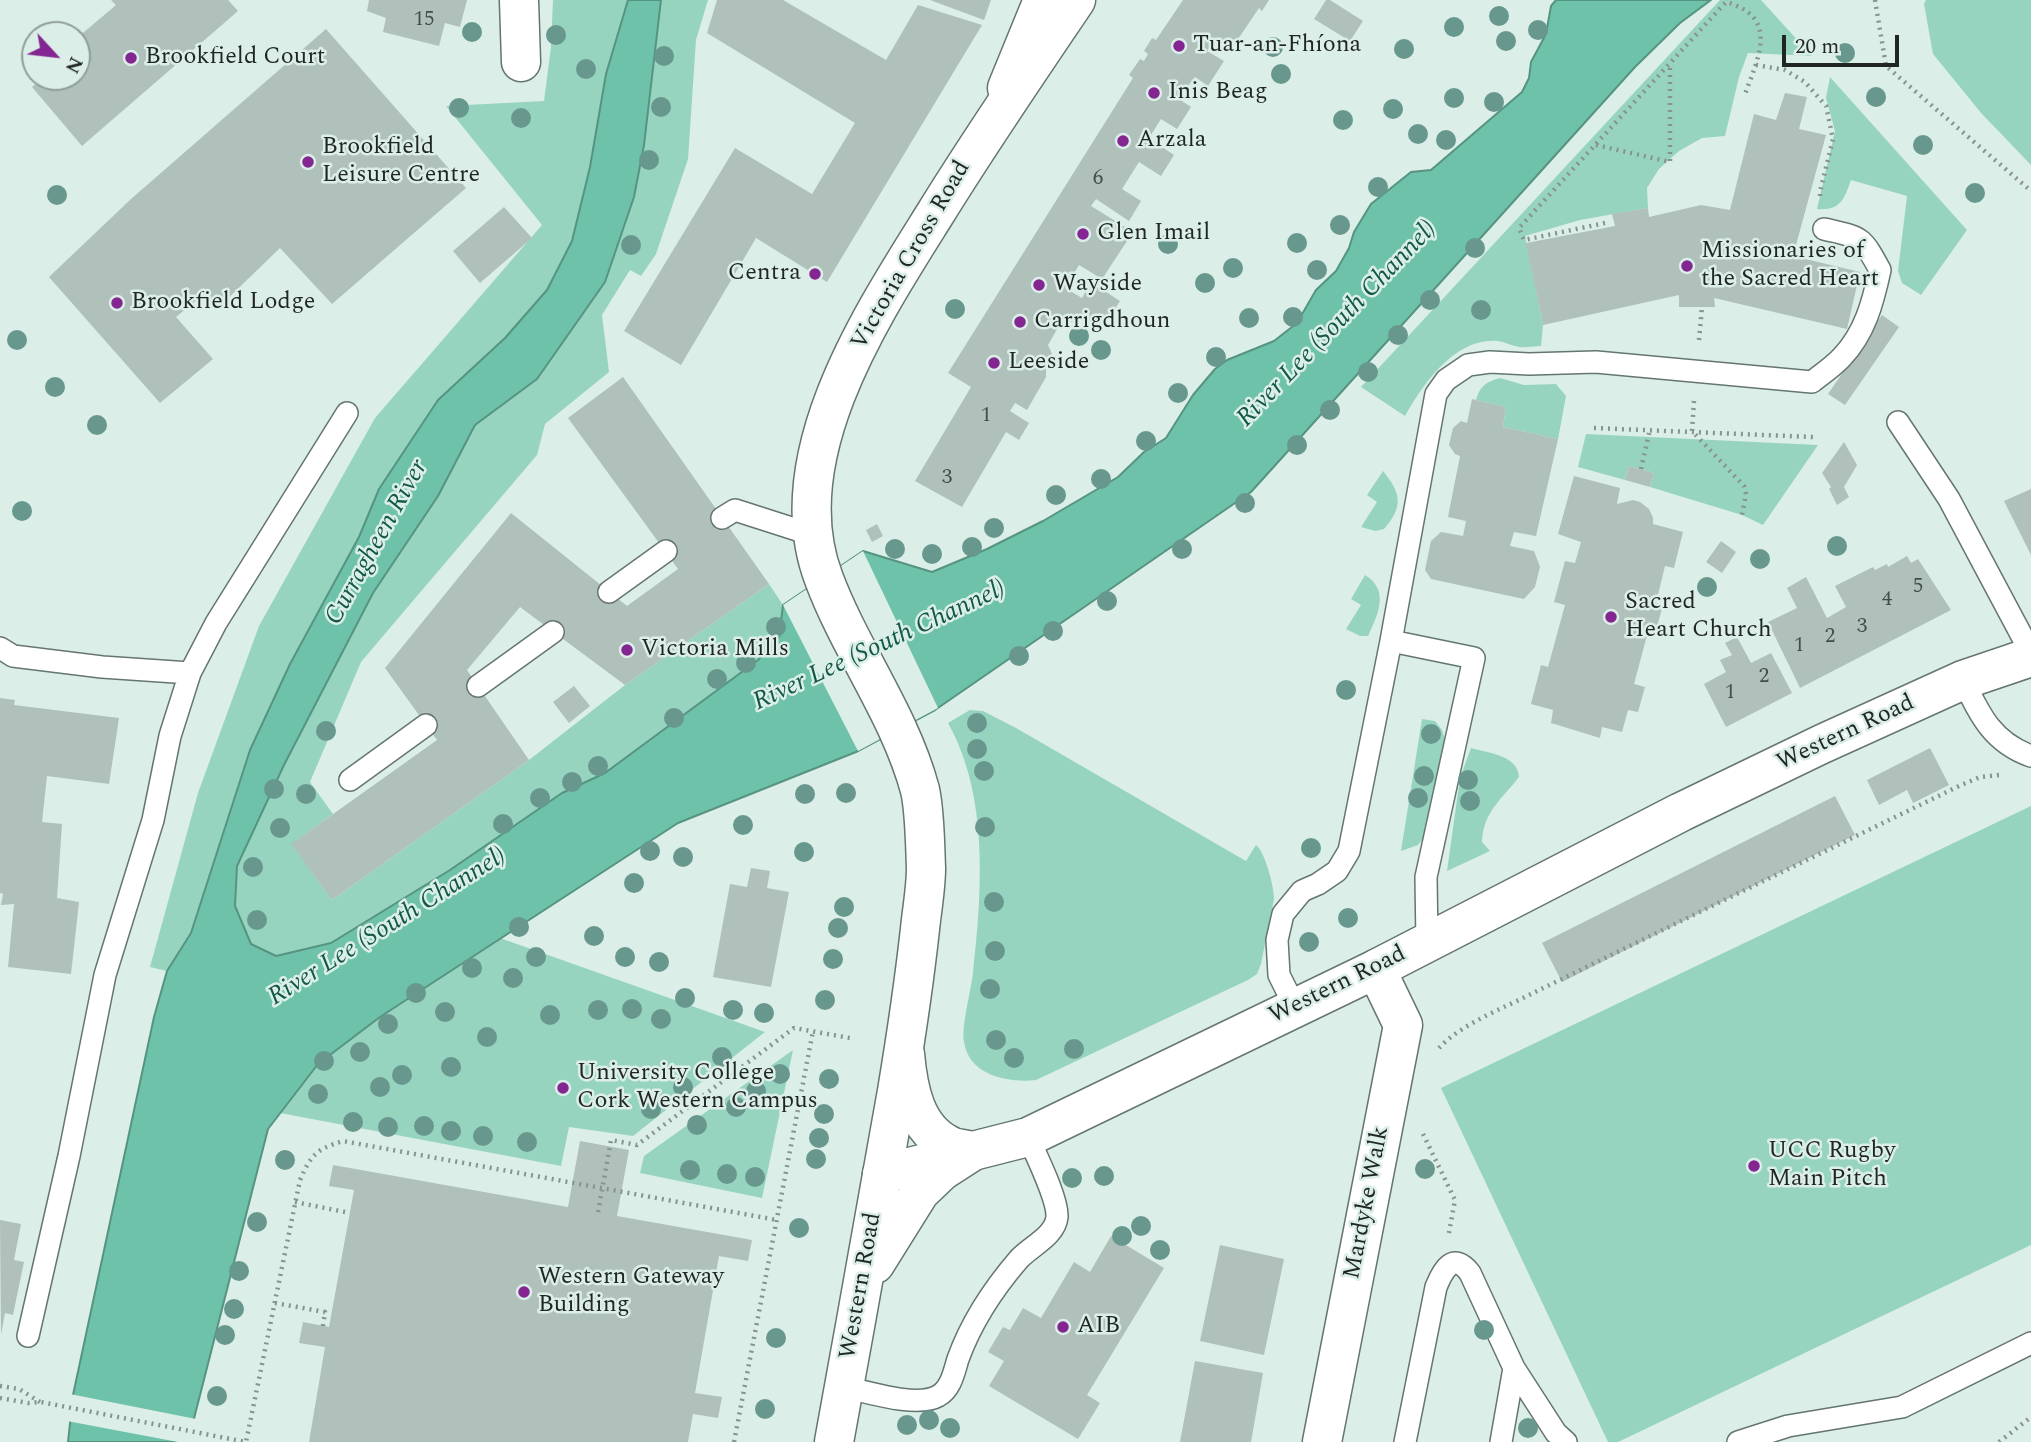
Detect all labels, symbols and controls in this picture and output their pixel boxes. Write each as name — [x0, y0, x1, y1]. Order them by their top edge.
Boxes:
house number: 15 — [414, 8, 434, 34]
north arrow — [21, 21, 91, 91]
scale bar — [1786, 21, 1903, 65]
text: 20 m — [1795, 31, 1839, 63]
place label: Tuar-an-Fhíona — [1193, 32, 1361, 60]
marker: Tuar-an-Fhíona — [1171, 38, 1187, 54]
place label: Brookfield Court — [145, 44, 325, 72]
marker: Brookfield Court — [123, 50, 139, 66]
text: N — [57, 51, 90, 78]
place label: Inis Beag — [1168, 79, 1268, 107]
marker: Inis Beag — [1146, 85, 1162, 101]
place label: Arzala — [1137, 127, 1207, 155]
marker: Arzala — [1115, 133, 1131, 149]
place label: Brookfield Leisure Centre — [322, 134, 480, 190]
marker: Brookfield Leisure Centre — [300, 154, 316, 170]
street label: Victoria Cross Road — [846, 156, 978, 356]
house number: 6 — [1093, 167, 1103, 193]
water label: River Lee (South Channel) — [1231, 215, 1445, 435]
place label: Glen Imail — [1097, 220, 1210, 248]
marker: Glen Imail — [1075, 226, 1091, 242]
place label: Missionaries of the Sacred Heart — [1701, 238, 1879, 294]
marker: Missionaries of the Sacred Heart — [1679, 258, 1695, 274]
place label: Centra — [728, 260, 801, 288]
marker: Centra — [807, 266, 823, 282]
place label: Wayside — [1053, 271, 1142, 299]
marker: Wayside — [1031, 277, 1047, 293]
place label: Brookfield Lodge — [131, 289, 315, 317]
marker: Brookfield Lodge — [109, 295, 125, 311]
place label: Carrigdhoun — [1034, 308, 1170, 336]
marker: Carrigdhoun — [1012, 314, 1028, 330]
place label: Leeside — [1008, 349, 1089, 377]
marker: Leeside — [986, 355, 1002, 371]
house number: 1 — [981, 404, 991, 430]
water label: Curragheen River — [320, 455, 436, 631]
house number: 3 — [942, 466, 952, 492]
water label: River Lee (South Channel) — [749, 575, 1011, 719]
house number: 5 — [1913, 575, 1923, 601]
house number: 4 — [1882, 588, 1892, 614]
place label: Sacred Heart Church — [1625, 589, 1772, 645]
marker: Sacred Heart Church — [1603, 609, 1619, 625]
house number: 3 — [1857, 615, 1867, 641]
house number: 2 — [1825, 625, 1835, 651]
house number: 1 — [1794, 634, 1804, 660]
place label: Victoria Mills — [641, 636, 789, 664]
marker: Victoria Mills — [619, 642, 635, 658]
house number: 2 — [1759, 665, 1769, 691]
house number: 1 — [1725, 681, 1735, 707]
street label: Western Road — [1773, 690, 1919, 778]
water label: River Lee (South Channel) — [263, 842, 513, 1014]
street label: Western Road — [1265, 941, 1411, 1031]
place label: University College Cork Western Campus — [577, 1060, 818, 1116]
marker: University College Cork Western Campus — [555, 1080, 571, 1096]
street label: Mardyke Walk — [1339, 1124, 1397, 1282]
place label: UCC Rugby Main Pitch — [1768, 1138, 1895, 1194]
marker: UCC Rugby Main Pitch — [1746, 1158, 1762, 1174]
street label: Western Road — [835, 1210, 889, 1362]
place label: Western Gateway Building — [538, 1264, 724, 1320]
marker: Western Gateway Building — [516, 1284, 532, 1300]
place label: AIB — [1077, 1313, 1120, 1341]
marker: AIB — [1055, 1319, 1071, 1335]

